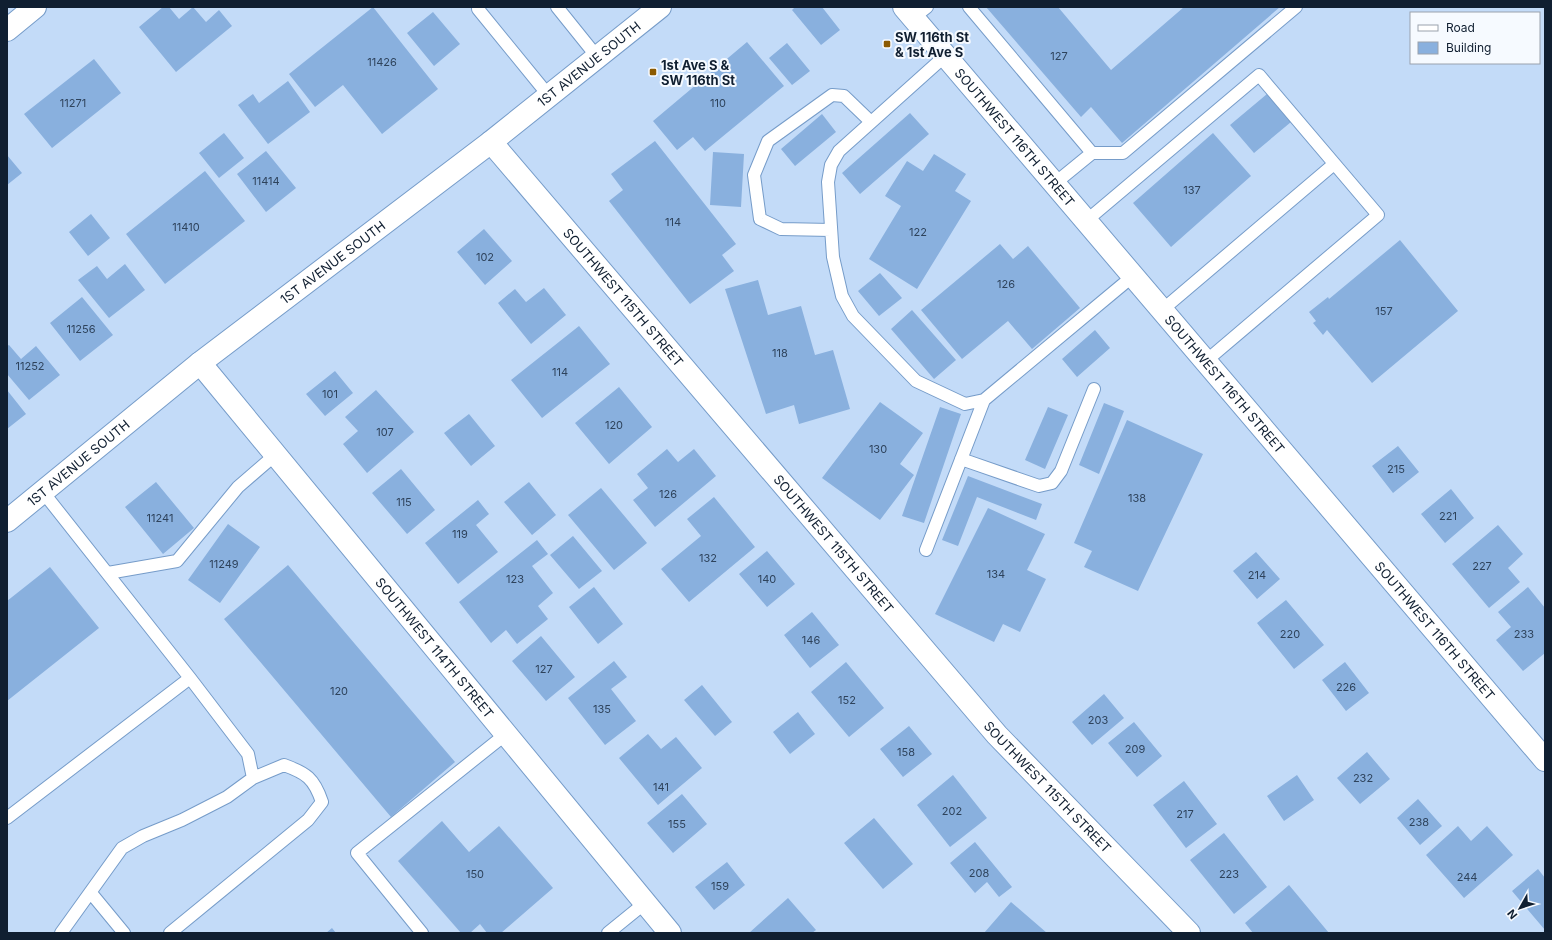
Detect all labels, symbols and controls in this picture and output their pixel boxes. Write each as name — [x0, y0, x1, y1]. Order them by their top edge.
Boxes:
legend — [1410, 12, 1540, 64]
street label: 1ST AVENUE SOUTH — [534, 18, 644, 110]
text: Road — [1446, 20, 1475, 35]
place label: SW 116th St & 1st Ave S — [895, 29, 969, 60]
marker: SW 116th St & 1st Ave S — [882, 39, 892, 49]
text: Building — [1446, 40, 1491, 55]
house number: 127 — [1050, 49, 1068, 63]
house number: 11426 — [367, 55, 397, 69]
place label: 1st Ave S & SW 116th St — [661, 57, 735, 88]
street label: SOUTHWEST 116TH STREET — [951, 65, 1078, 210]
marker: 1st Ave S & SW 116th St — [648, 67, 658, 77]
house number: 11271 — [60, 96, 86, 110]
house number: 110 — [710, 96, 726, 110]
house number: 11414 — [252, 174, 280, 188]
house number: 137 — [1183, 183, 1201, 197]
house number: 114 — [665, 215, 681, 229]
street label: 1ST AVENUE SOUTH — [277, 217, 388, 307]
house number: 11410 — [172, 220, 200, 234]
street label: SOUTHWEST 115TH STREET — [560, 225, 687, 370]
house number: 122 — [909, 225, 927, 239]
house number: 102 — [476, 250, 494, 264]
house number: 126 — [997, 277, 1015, 291]
house number: 157 — [1375, 304, 1393, 318]
street label: SOUTHWEST 116TH STREET — [1162, 311, 1288, 456]
house number: 11256 — [66, 322, 96, 336]
house number: 118 — [772, 346, 788, 360]
house number: 11252 — [15, 359, 45, 373]
house number: 114 — [552, 365, 568, 379]
house number: 101 — [322, 387, 338, 401]
street label: 1ST AVENUE SOUTH — [24, 416, 133, 509]
house number: 120 — [605, 418, 623, 432]
house number: 107 — [376, 425, 394, 439]
house number: 130 — [869, 442, 887, 456]
house number: 215 — [1387, 462, 1405, 476]
street label: SOUTHWEST 115TH STREET — [770, 471, 897, 616]
house number: 126 — [659, 487, 677, 501]
house number: 138 — [1128, 491, 1146, 505]
house number: 115 — [396, 495, 412, 509]
house number: 221 — [1439, 509, 1457, 523]
house number: 11241 — [147, 511, 173, 525]
house number: 119 — [452, 527, 468, 541]
house number: 132 — [699, 551, 717, 565]
house number: 11249 — [209, 557, 239, 571]
street label: SOUTHWEST 116TH STREET — [1372, 558, 1498, 703]
house number: 227 — [1472, 559, 1492, 573]
house number: 134 — [987, 567, 1005, 581]
house number: 214 — [1248, 568, 1266, 582]
house number: 123 — [506, 572, 524, 586]
house number: 140 — [758, 572, 776, 586]
street label: SOUTHWEST 114TH STREET — [372, 574, 497, 721]
house number: 220 — [1280, 627, 1300, 641]
house number: 233 — [1514, 627, 1534, 641]
house number: 146 — [802, 633, 820, 647]
house number: 127 — [535, 662, 553, 676]
house number: 226 — [1336, 680, 1356, 694]
house number: 120 — [330, 684, 348, 698]
house number: 152 — [838, 693, 856, 707]
house number: 135 — [593, 702, 611, 716]
house number: 203 — [1088, 713, 1108, 727]
street label: SOUTHWEST 115TH STREET — [981, 718, 1115, 856]
house number: 209 — [1125, 742, 1145, 756]
house number: 158 — [897, 745, 915, 759]
house number: 232 — [1353, 771, 1373, 785]
house number: 141 — [653, 780, 669, 794]
house number: 202 — [942, 804, 962, 818]
house number: 217 — [1176, 807, 1194, 821]
house number: 238 — [1409, 815, 1429, 829]
house number: 155 — [668, 817, 686, 831]
house number: 208 — [969, 866, 989, 880]
house number: 150 — [466, 867, 484, 881]
house number: 223 — [1219, 867, 1239, 881]
house number: 244 — [1457, 870, 1477, 884]
house number: 159 — [711, 879, 729, 893]
north arrow — [1500, 888, 1540, 928]
text: N — [1504, 907, 1520, 922]

